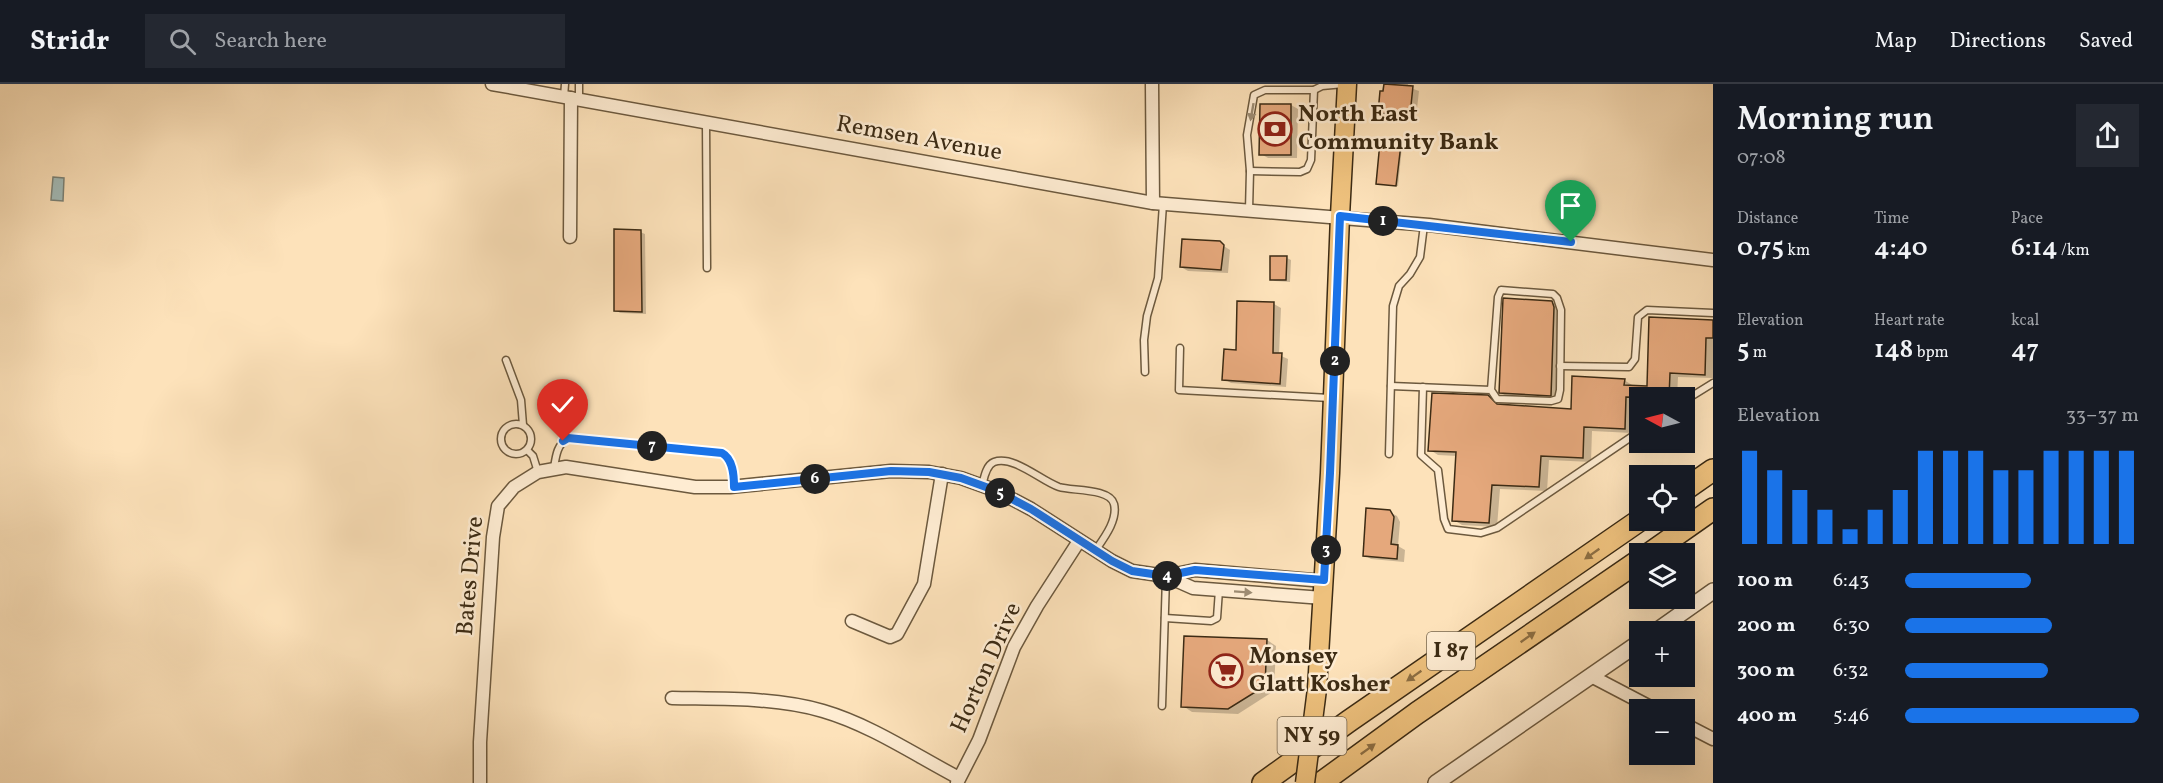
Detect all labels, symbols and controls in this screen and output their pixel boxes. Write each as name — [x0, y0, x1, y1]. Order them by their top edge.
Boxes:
search box — [145, 14, 565, 68]
text: Stridr — [30, 22, 109, 61]
icon: search — [166, 25, 199, 58]
text: Search here — [214, 26, 327, 57]
text: Map — [1875, 27, 1917, 56]
text: Directions — [1950, 27, 2046, 56]
text: Saved — [2079, 27, 2133, 56]
place label: North East Community Bank — [1298, 98, 1499, 160]
text: Morning run — [1737, 98, 1934, 144]
one-way arrow — [1247, 103, 1256, 122]
button: share — [2076, 104, 2139, 167]
street label: Remsen Avenue — [833, 108, 1005, 170]
bank icon: North East Community Bank — [1257, 111, 1293, 147]
text: 07:08 — [1737, 144, 1786, 172]
pin — [1545, 180, 1596, 242]
icon: arrive — [1554, 189, 1587, 222]
pin: 1 — [1368, 206, 1398, 236]
text: Distance — [1737, 208, 1798, 230]
text: Time — [1874, 208, 1909, 230]
text: Pace — [2011, 208, 2043, 230]
text: 1 — [1380, 210, 1386, 232]
text: 0.75 — [1737, 230, 1784, 266]
text: 4:40 — [1874, 230, 1928, 266]
text: 6:14 — [2011, 230, 2058, 266]
text: km — [1784, 240, 1810, 262]
text: /km — [2058, 240, 2090, 262]
text: Elevation — [1737, 310, 1804, 332]
text: Heart rate — [1874, 310, 1945, 332]
text: kcal — [2011, 310, 2039, 332]
text: 5 — [1737, 332, 1750, 368]
text: 148 — [1874, 332, 1913, 368]
text: 47 — [2011, 332, 2039, 368]
text: m — [1750, 342, 1767, 364]
text: bpm — [1913, 342, 1949, 364]
pin: 2 — [1320, 346, 1350, 376]
text: 2 — [1331, 350, 1339, 372]
pin — [537, 379, 588, 441]
north arrow — [1629, 387, 1695, 453]
map controls — [1629, 387, 1695, 765]
icon: check — [546, 388, 579, 421]
text: Elevation — [1737, 402, 1820, 430]
text: 33–37 m — [2066, 402, 2139, 430]
pin: 7 — [637, 431, 667, 461]
text: 7 — [648, 435, 656, 457]
pin: 6 — [800, 464, 830, 494]
button: locate — [1629, 465, 1695, 531]
text: 6 — [811, 468, 819, 490]
pin: 5 — [985, 478, 1015, 508]
text: 5 — [996, 482, 1004, 504]
street label: Bates Drive — [449, 515, 493, 637]
pin: 3 — [1311, 535, 1341, 565]
text: 3 — [1322, 539, 1330, 561]
button: layers — [1629, 543, 1695, 609]
one-way arrow — [1584, 548, 1600, 560]
pin: 4 — [1152, 561, 1182, 591]
text: 4 — [1162, 565, 1172, 587]
text: 100 m — [1737, 567, 1793, 595]
text: 6:43 — [1833, 567, 1869, 595]
one-way arrow — [1233, 587, 1252, 596]
street label: Horton Drive — [943, 597, 1031, 739]
text: 200 m — [1737, 612, 1795, 640]
text: 6:30 — [1833, 612, 1870, 640]
button: + — [1629, 621, 1695, 687]
one-way arrow — [1520, 631, 1536, 643]
road number: I 87 — [1427, 632, 1475, 670]
place label: Monsey Glatt Kosher — [1249, 640, 1390, 702]
supermarket icon: Monsey Glatt Kosher — [1208, 653, 1244, 689]
text: 300 m — [1737, 657, 1795, 685]
text: 6:32 — [1833, 657, 1869, 685]
one-way arrow — [1406, 670, 1422, 681]
button: − — [1629, 699, 1695, 765]
text: 400 m — [1737, 702, 1797, 730]
text: 5:46 — [1833, 702, 1869, 730]
road number: NY 59 — [1278, 717, 1346, 755]
one-way arrow — [1361, 743, 1376, 755]

